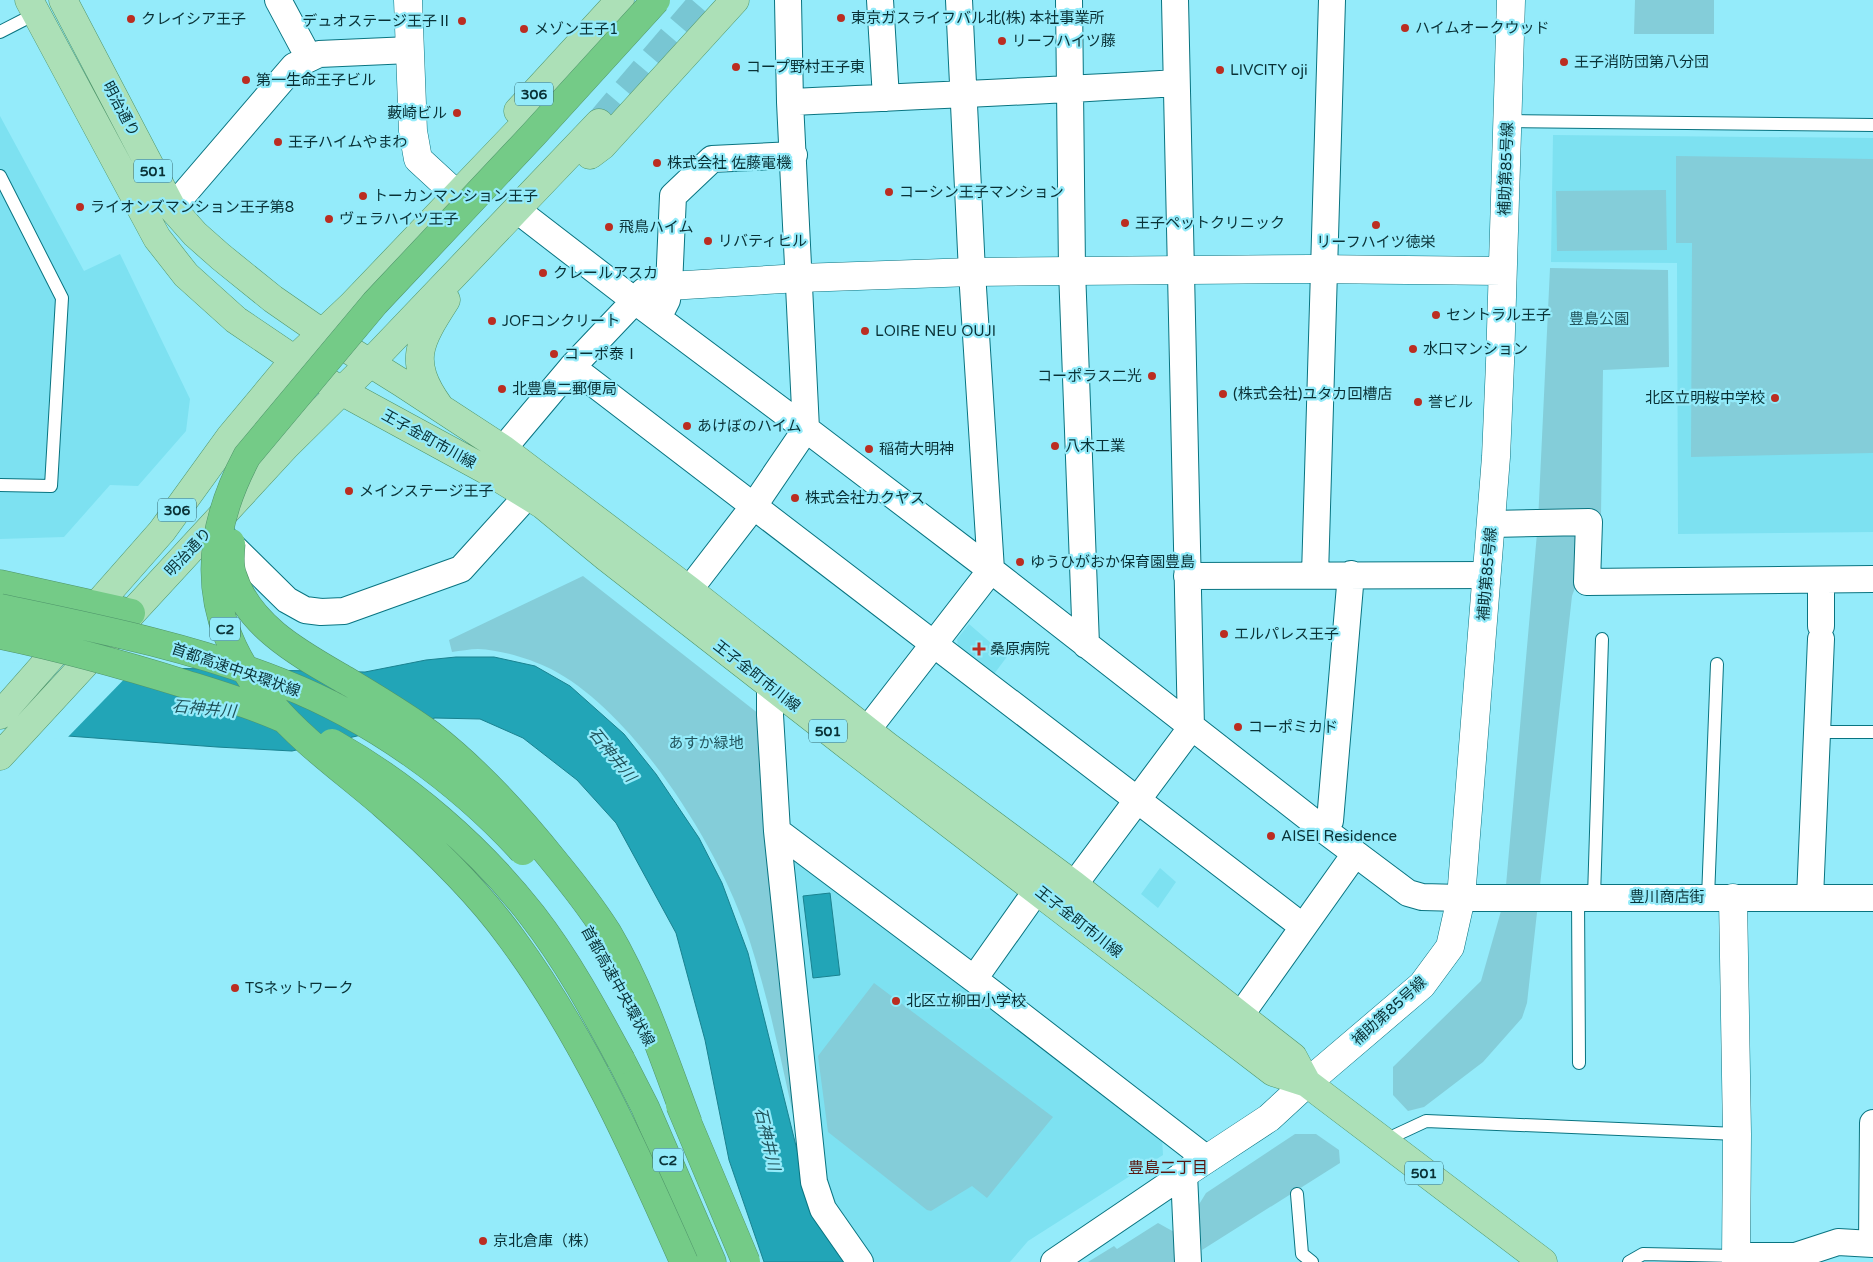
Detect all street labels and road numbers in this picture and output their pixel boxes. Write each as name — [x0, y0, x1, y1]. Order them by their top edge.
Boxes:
street label: 明治通り — [99, 78, 143, 140]
road number: 306 — [515, 82, 553, 106]
street label: 補助第85号線 — [1495, 122, 1517, 216]
road number: 501 — [134, 160, 172, 182]
street label: 王子金町市川線 — [379, 406, 479, 472]
road number: 306 — [158, 498, 196, 522]
street label: 明治通り — [161, 524, 215, 580]
street label: 補助第85号線 — [1474, 526, 1500, 622]
road number: C2 — [210, 618, 240, 640]
street label: 王子金町市川線 — [710, 637, 804, 715]
street label: 首都高速中央環状線 — [169, 640, 303, 700]
road number: 501 — [809, 719, 847, 742]
street label: 王子金町市川線 — [1032, 883, 1126, 961]
street label: 豊川商店街 — [1629, 888, 1705, 906]
street label: 首都高速中央環状線 — [577, 923, 659, 1049]
street label: 補助第85号線 — [1348, 973, 1430, 1049]
road number: C2 — [653, 1148, 683, 1172]
road number: 501 — [1405, 1162, 1443, 1184]

